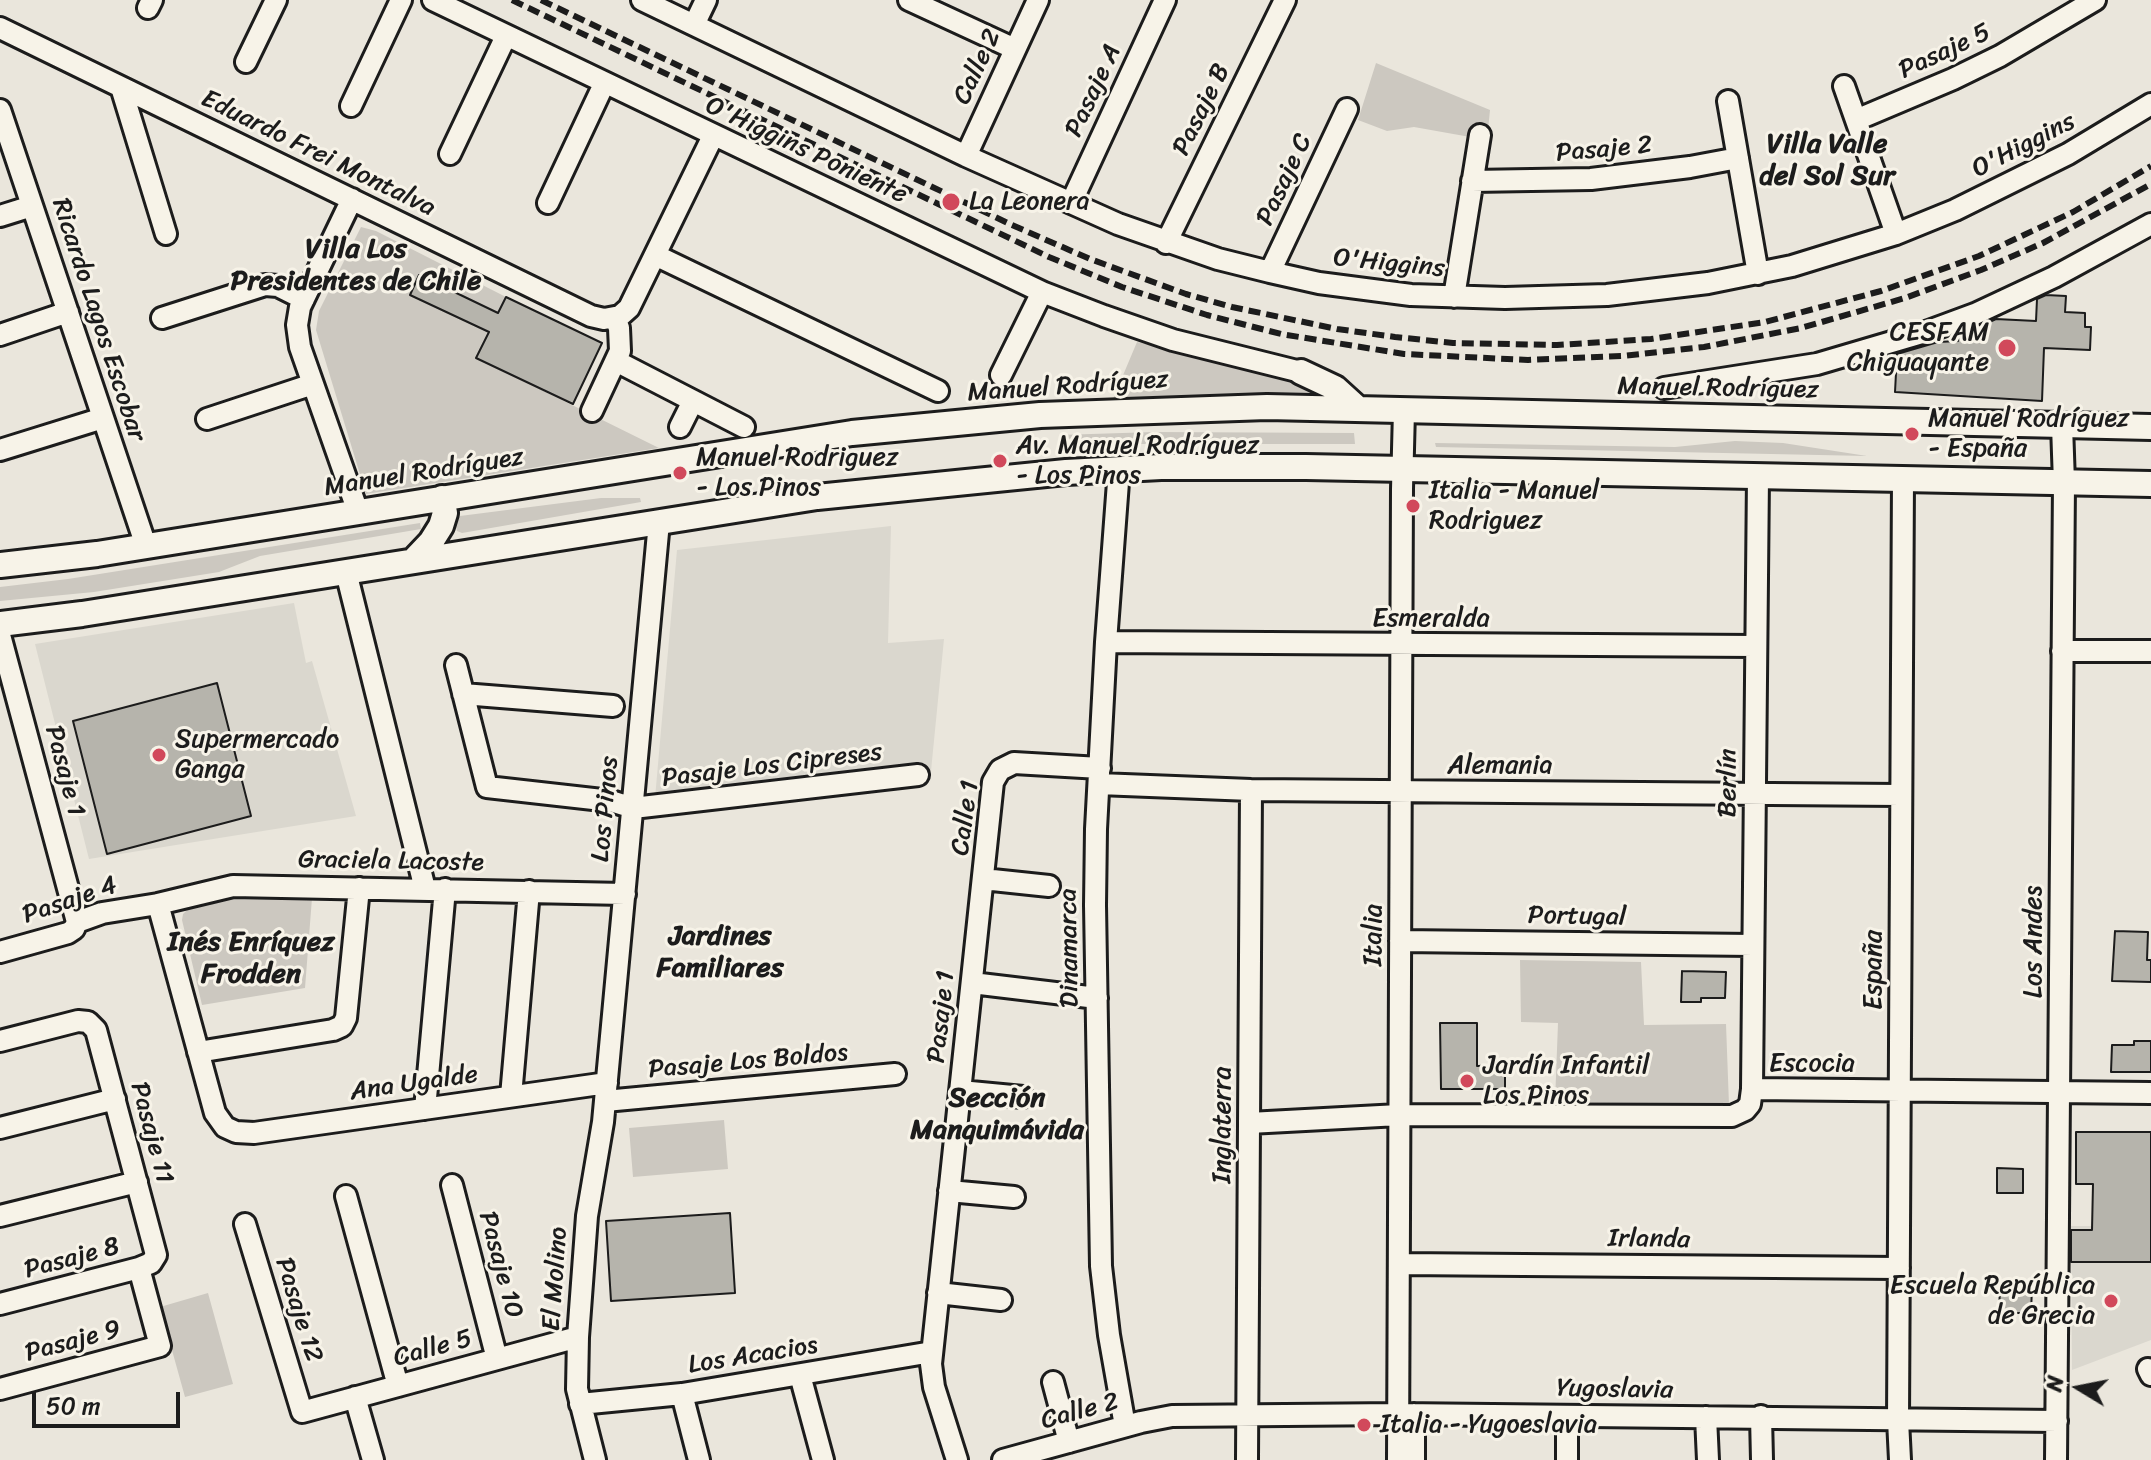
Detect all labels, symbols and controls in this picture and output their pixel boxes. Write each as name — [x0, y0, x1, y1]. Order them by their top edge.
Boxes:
street label: Pasaje 5 — [1894, 17, 1996, 87]
street label: Calle 2 — [947, 25, 1009, 109]
street label: Pasaje A — [1059, 40, 1129, 142]
street label: Pasaje B — [1166, 59, 1238, 161]
street label: Eduardo Frei Montalva — [196, 84, 440, 224]
street label: O'Higgins Poniente — [700, 91, 912, 211]
street label: O'Higgins — [1967, 107, 2081, 185]
district label: Villa Valle del Sol Sur — [1759, 128, 1895, 194]
street label: Pasaje C — [1250, 129, 1320, 231]
street label: Pasaje 2 — [1555, 130, 1653, 170]
place label: La Leonera — [969, 186, 1090, 218]
marker: La Leonera — [940, 191, 962, 213]
street label: Ricardo Lagos Escobar — [44, 195, 152, 445]
district label: Villa Los Presidentes de Chile — [231, 233, 481, 299]
street label: O'Higgins — [1332, 243, 1446, 285]
place label: CESFAM Chiguayante — [1847, 317, 1989, 378]
marker: CESFAM Chiguayante — [1996, 337, 2018, 359]
street label: Manuel Rodríguez — [966, 364, 1170, 410]
street label: Manuel Rodríguez — [1617, 372, 1819, 406]
place label: Manuel Rodríguez - España — [1928, 403, 2129, 464]
marker: Manuel Rodríguez - España — [1903, 425, 1921, 443]
place label: Av. Manuel Rodríguez - Los Pinos — [1016, 430, 1259, 492]
street label: Manuel Rodríguez — [322, 442, 526, 504]
place label: Manuel Rodriguez - Los Pinos — [696, 442, 898, 504]
marker: Av. Manuel Rodríguez - Los Pinos — [991, 452, 1009, 470]
marker: Manuel Rodriguez - Los Pinos — [671, 464, 689, 482]
place label: Italia - Manuel Rodriguez — [1429, 475, 1599, 536]
marker: Italia - Manuel Rodriguez — [1404, 497, 1422, 515]
street label: Esmeralda — [1372, 603, 1490, 635]
street label: Pasaje 1 — [37, 722, 91, 820]
place label: Supermercado Ganga — [175, 724, 339, 786]
street label: Pasaje Los Cipreses — [660, 737, 884, 795]
marker: Supermercado Ganga — [150, 746, 168, 764]
street label: Berlín — [1713, 748, 1745, 818]
street label: Alemania — [1447, 750, 1553, 782]
street label: Los Pinos — [586, 755, 626, 863]
street label: Calle 1 — [945, 779, 987, 857]
street label: Graciela Lacoste — [298, 845, 484, 879]
street label: Pasaje 4 — [19, 870, 121, 932]
street label: Los Andes — [2018, 886, 2050, 998]
street label: Dinamarca — [1053, 888, 1087, 1008]
street label: Portugal — [1527, 901, 1627, 933]
street label: Italia — [1358, 904, 1390, 966]
district label: Jardines Familiares — [656, 920, 784, 986]
district label: Inés Enríquez Frodden — [168, 926, 334, 992]
street label: España — [1858, 930, 1890, 1010]
street label: Pasaje 1 — [922, 969, 962, 1065]
street label: Pasaje Los Boldos — [647, 1038, 849, 1086]
street label: Escocia — [1769, 1048, 1855, 1080]
place label: Jardín Infantil Los Pinos — [1483, 1050, 1649, 1112]
street label: Ana Ugalde — [348, 1060, 480, 1108]
street label: Inglaterra — [1207, 1067, 1239, 1183]
marker: Jardín Infantil Los Pinos — [1458, 1072, 1476, 1090]
street label: Pasaje 11 — [122, 1079, 180, 1187]
district label: Sección Manquimávida — [910, 1082, 1084, 1148]
street label: Pasaje 10 — [471, 1208, 529, 1322]
street label: Irlanda — [1608, 1224, 1690, 1256]
street label: El Molino — [537, 1226, 575, 1332]
street label: Pasaje 8 — [21, 1231, 123, 1287]
street label: Pasaje 12 — [267, 1254, 329, 1366]
place label: Escuela República de Grecia — [1890, 1270, 2095, 1332]
marker: Escuela República de Grecia — [2102, 1292, 2120, 1310]
street label: Pasaje 9 — [22, 1314, 124, 1370]
street label: Calle 5 — [390, 1324, 476, 1374]
street label: Los Acacios — [686, 1330, 820, 1382]
north arrow — [2039, 1348, 2119, 1428]
street label: Yugoslavia — [1556, 1373, 1674, 1407]
text: N — [2034, 1373, 2075, 1395]
scale bar — [36, 1376, 184, 1426]
text: 50 m — [46, 1385, 101, 1427]
street label: Calle 2 — [1038, 1387, 1122, 1437]
place label: Italia - Yugoeslavia — [1380, 1409, 1597, 1441]
marker: Italia - Yugoeslavia — [1355, 1416, 1373, 1434]

